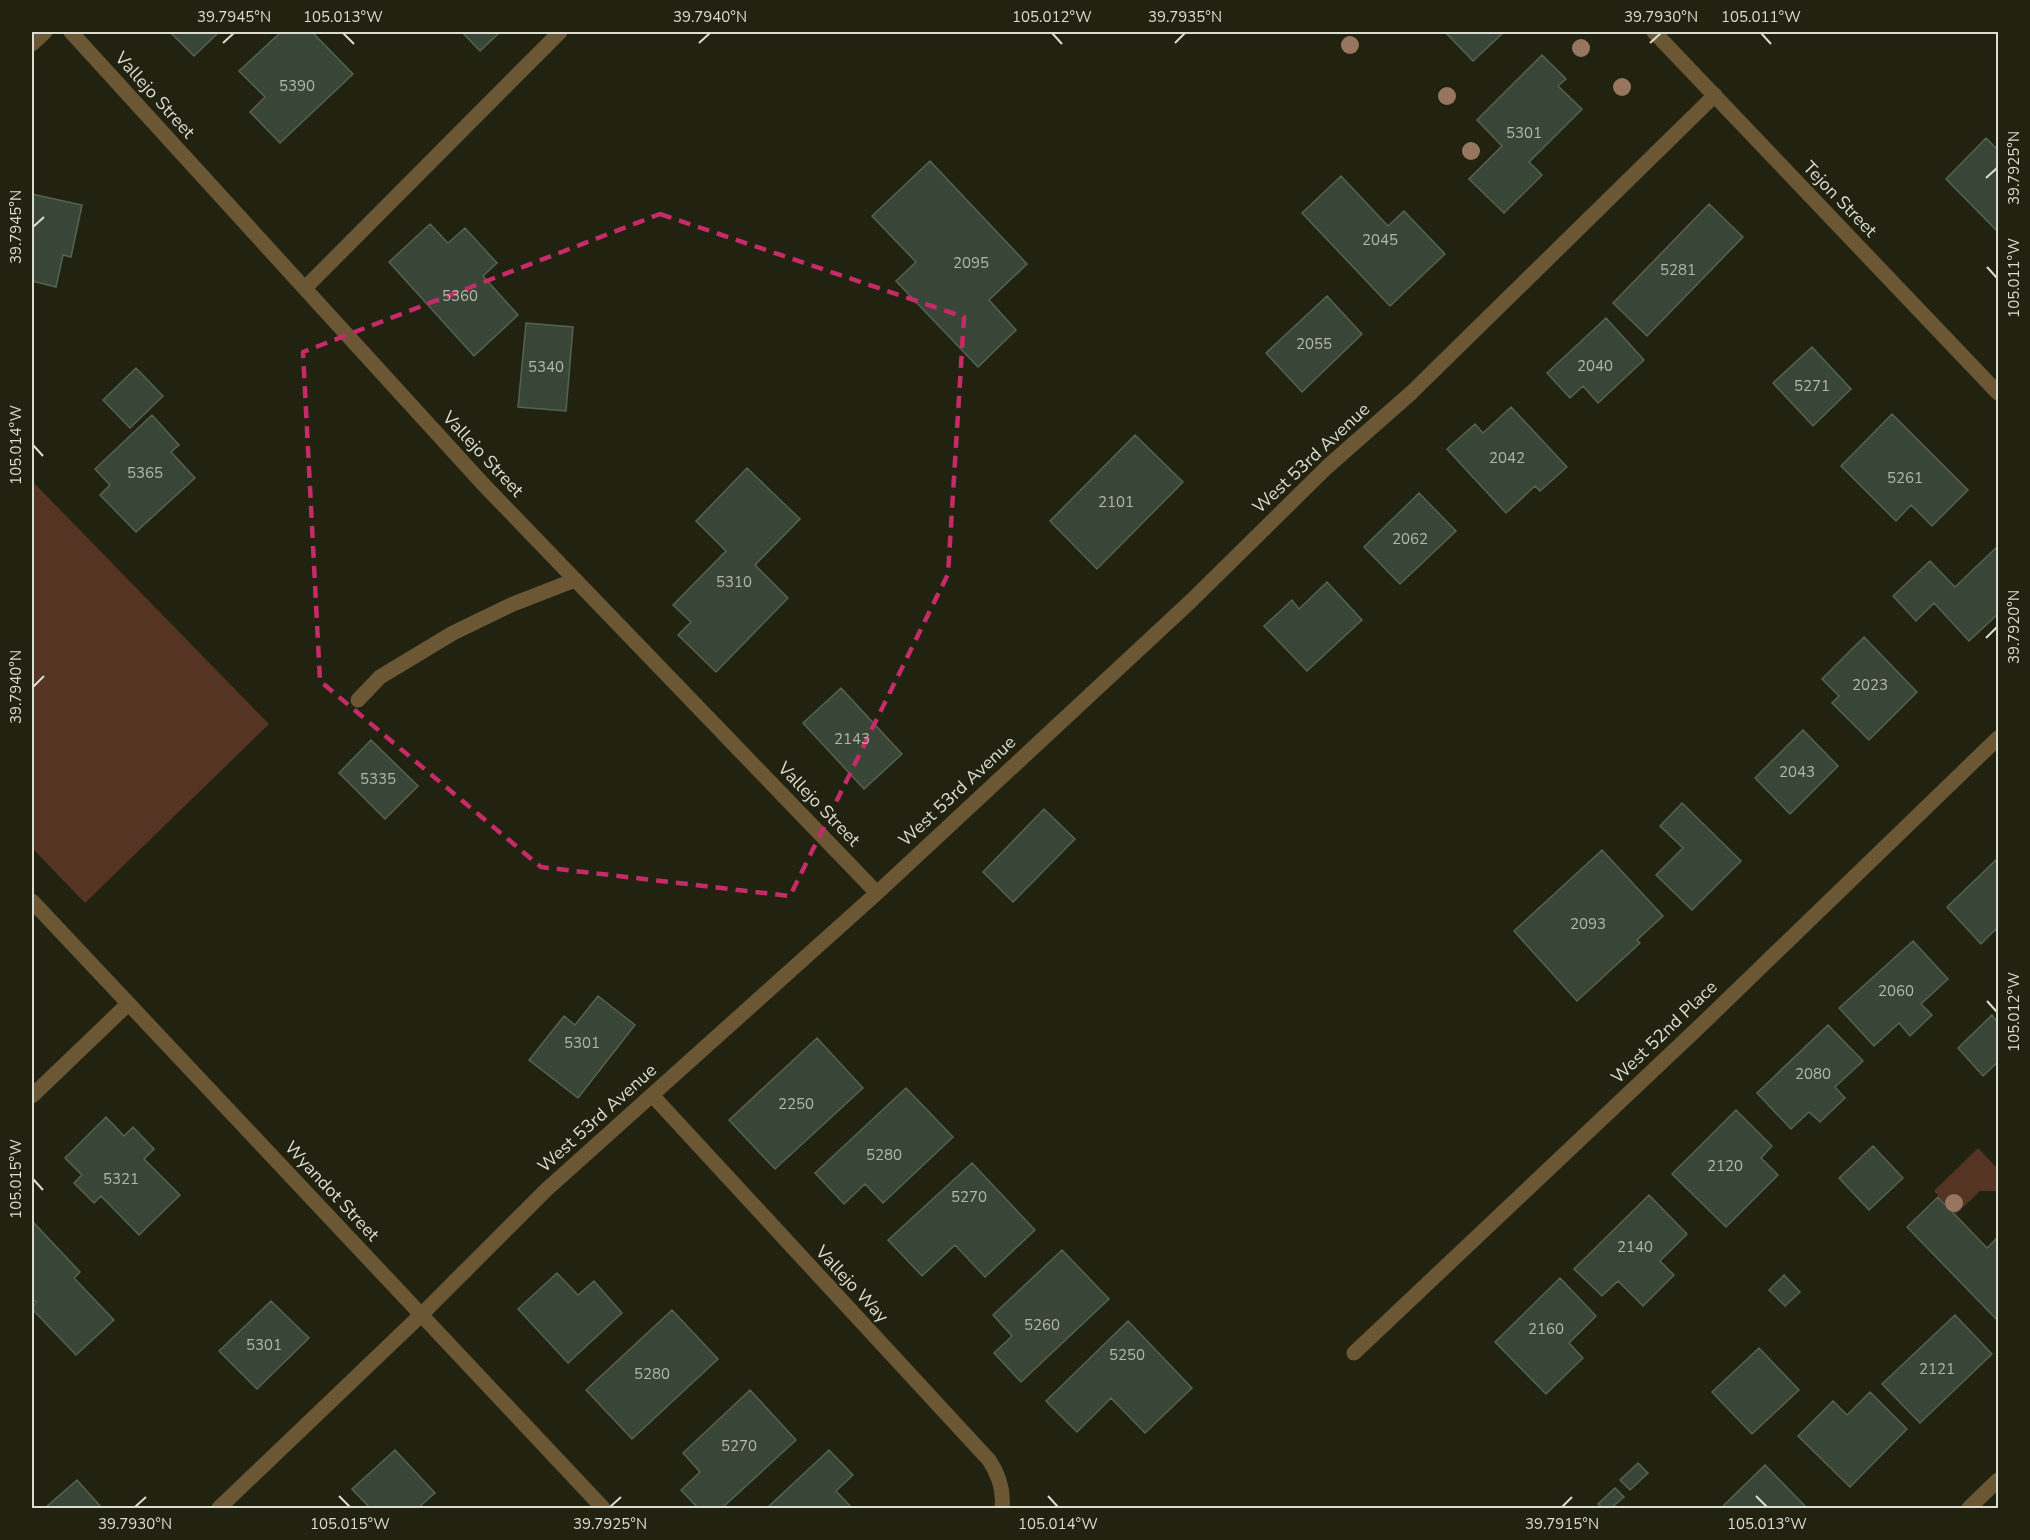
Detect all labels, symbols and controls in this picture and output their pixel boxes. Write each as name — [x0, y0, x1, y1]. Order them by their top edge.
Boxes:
text: 39.7945°N — [197, 7, 271, 27]
text: 105.013°W — [303, 7, 383, 27]
text: 39.7940°N — [673, 7, 747, 27]
text: 105.012°W — [1012, 7, 1092, 27]
text: 39.7935°N — [1148, 7, 1222, 27]
text: 39.7930°N — [1624, 7, 1698, 27]
text: 105.011°W — [1721, 7, 1801, 27]
street label: Vallejo Street — [109, 46, 201, 144]
house number: 5390 — [279, 76, 315, 96]
house number: 5301 — [1506, 123, 1542, 143]
text: 39.7925°N — [2004, 131, 2024, 205]
street label: Tejon Street — [1798, 156, 1883, 243]
text: 39.7945°N — [6, 190, 26, 264]
house number: 2045 — [1362, 230, 1398, 250]
text: 105.011°W — [2004, 238, 2024, 318]
house number: 2095 — [953, 253, 989, 273]
house number: 5281 — [1660, 260, 1696, 280]
house number: 5360 — [442, 286, 478, 306]
house number: 2055 — [1296, 334, 1332, 354]
house number: 2040 — [1577, 356, 1613, 376]
house number: 5340 — [528, 357, 564, 377]
house number: 5271 — [1794, 376, 1830, 396]
street label: West 53rd Avenue — [1247, 397, 1375, 519]
text: 105.014°W — [6, 405, 26, 485]
street label: Vallejo Street — [436, 405, 529, 503]
house number: 2042 — [1489, 448, 1525, 468]
house number: 5365 — [127, 463, 163, 483]
house number: 5261 — [1887, 468, 1923, 488]
house number: 2101 — [1098, 492, 1134, 512]
house number: 2062 — [1392, 529, 1428, 549]
house number: 5310 — [716, 572, 752, 592]
text: 39.7920°N — [2004, 590, 2024, 664]
text: 39.7940°N — [6, 650, 26, 724]
house number: 2023 — [1852, 675, 1888, 695]
house number: 2143 — [834, 729, 870, 749]
street label: West 53rd Avenue — [893, 730, 1021, 852]
street label: Vallejo Street — [772, 756, 866, 852]
house number: 2043 — [1779, 762, 1815, 782]
house number: 5335 — [360, 769, 396, 789]
house number: 2093 — [1570, 914, 1606, 934]
text: 105.012°W — [2004, 972, 2024, 1052]
street label: West 52nd Place — [1606, 975, 1722, 1089]
house number: 2060 — [1878, 981, 1914, 1001]
house number: 5301 — [564, 1033, 600, 1053]
street label: West 53rd Avenue — [532, 1058, 662, 1178]
house number: 2080 — [1795, 1064, 1831, 1084]
house number: 2250 — [778, 1094, 814, 1114]
street label: Wyandot Street — [279, 1136, 385, 1247]
text: 105.015°W — [6, 1139, 26, 1219]
house number: 5280 — [866, 1145, 902, 1165]
house number: 2120 — [1707, 1156, 1743, 1176]
house number: 5321 — [103, 1169, 139, 1189]
house number: 5270 — [951, 1187, 987, 1207]
house number: 2140 — [1617, 1237, 1653, 1257]
street label: Vallejo Way — [809, 1239, 895, 1328]
house number: 5260 — [1024, 1315, 1060, 1335]
house number: 2160 — [1528, 1319, 1564, 1339]
house number: 5301 — [246, 1335, 282, 1355]
house number: 5250 — [1109, 1345, 1145, 1365]
house number: 2121 — [1919, 1359, 1955, 1379]
house number: 5280 — [634, 1364, 670, 1384]
house number: 5270 — [721, 1436, 757, 1456]
text: 39.7930°N — [98, 1514, 172, 1534]
text: 105.015°W — [310, 1514, 390, 1534]
text: 39.7925°N — [573, 1514, 647, 1534]
text: 105.014°W — [1018, 1514, 1098, 1534]
text: 39.7915°N — [1525, 1514, 1599, 1534]
text: 105.013°W — [1727, 1514, 1807, 1534]

